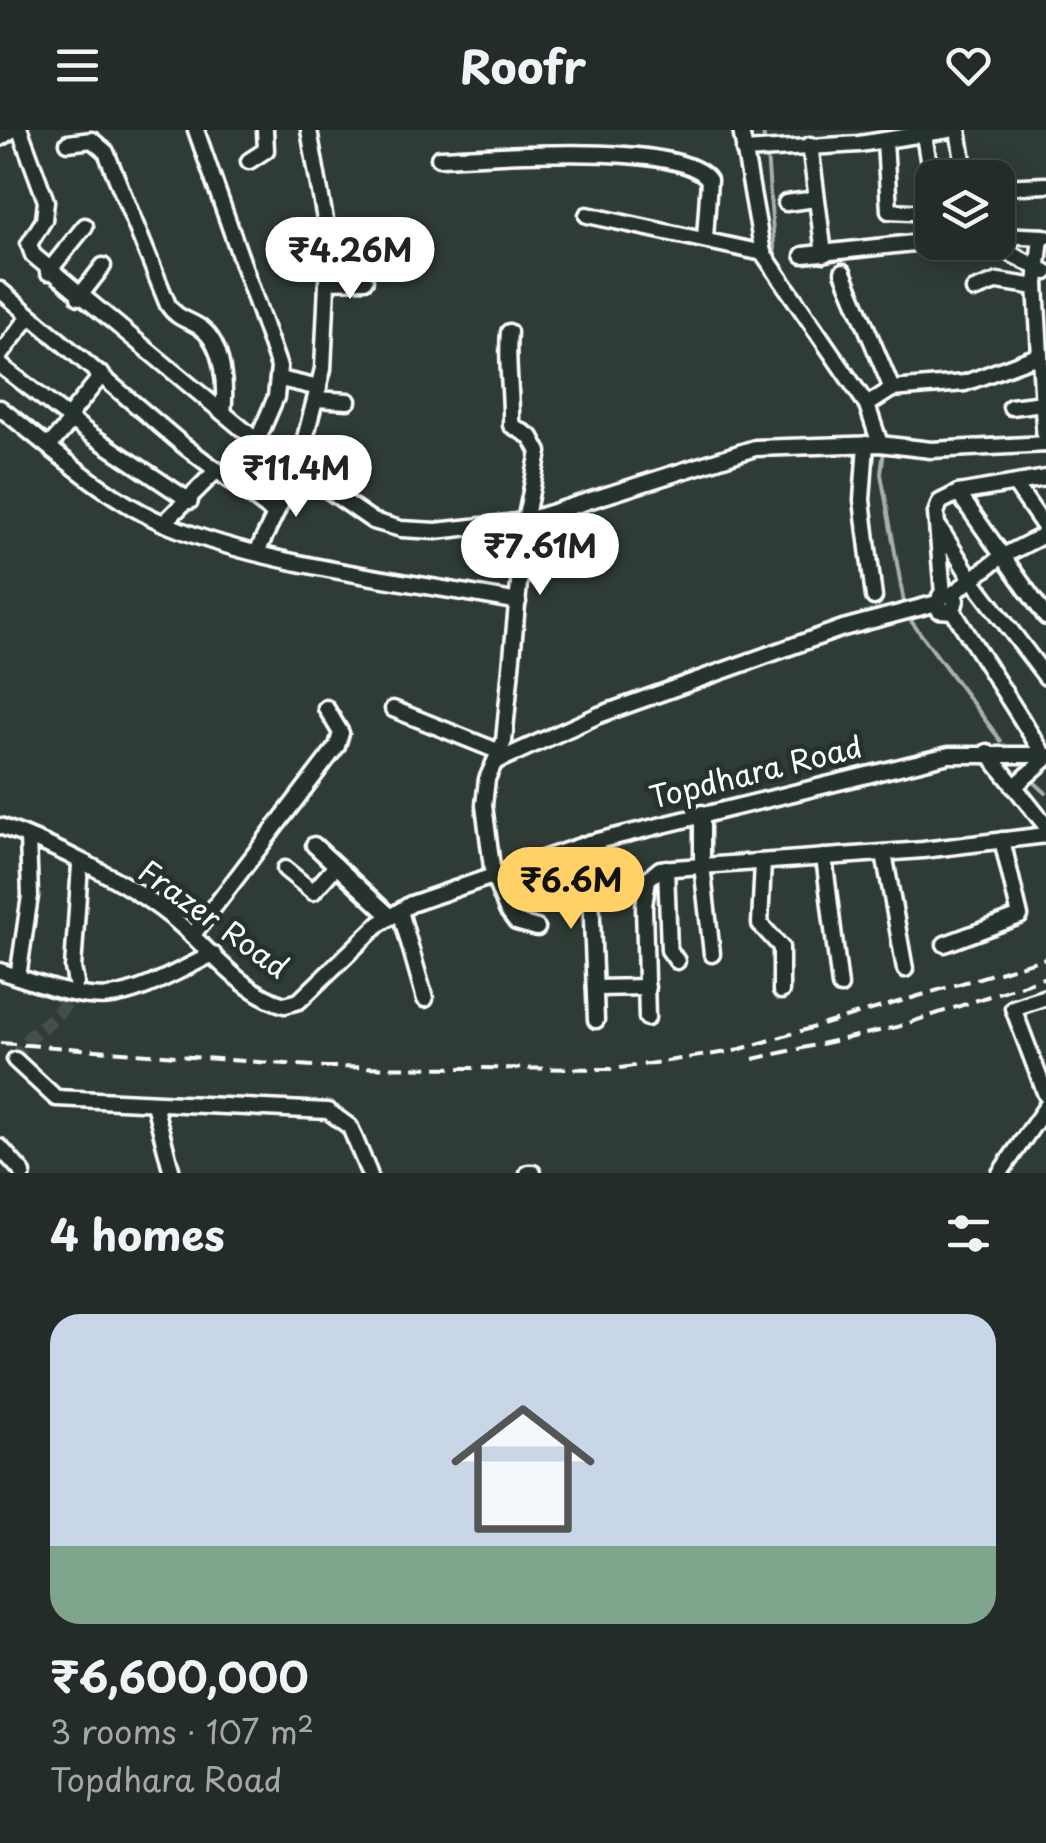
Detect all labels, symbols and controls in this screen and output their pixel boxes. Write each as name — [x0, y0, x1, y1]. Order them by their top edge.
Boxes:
text: Roofr — [460, 31, 586, 99]
icon: menu — [50, 38, 105, 93]
icon: heart — [941, 38, 996, 93]
map controls — [915, 160, 1015, 260]
button: layers — [915, 160, 1015, 260]
pin: ₹4.26M — [269, 217, 431, 302]
text: ₹4.26M — [288, 225, 413, 273]
pin: ₹11.4M — [215, 435, 377, 520]
text: ₹11.4M — [242, 443, 350, 491]
pin: ₹7.61M — [459, 513, 621, 598]
text: ₹7.61M — [483, 521, 597, 569]
street label: Topdhara Road — [644, 722, 866, 819]
pin: ₹6.6M — [501, 847, 641, 932]
street label: Frazer Road — [130, 848, 299, 988]
text: ₹6.6M — [519, 855, 623, 903]
text: 4 homes — [50, 1202, 225, 1265]
icon: filters — [941, 1206, 996, 1261]
icon: home — [433, 1379, 613, 1559]
text: ₹6,600,000 — [50, 1644, 309, 1707]
text: 3 rooms · 107 m² — [50, 1707, 314, 1755]
text: Topdhara Road — [50, 1755, 282, 1803]

